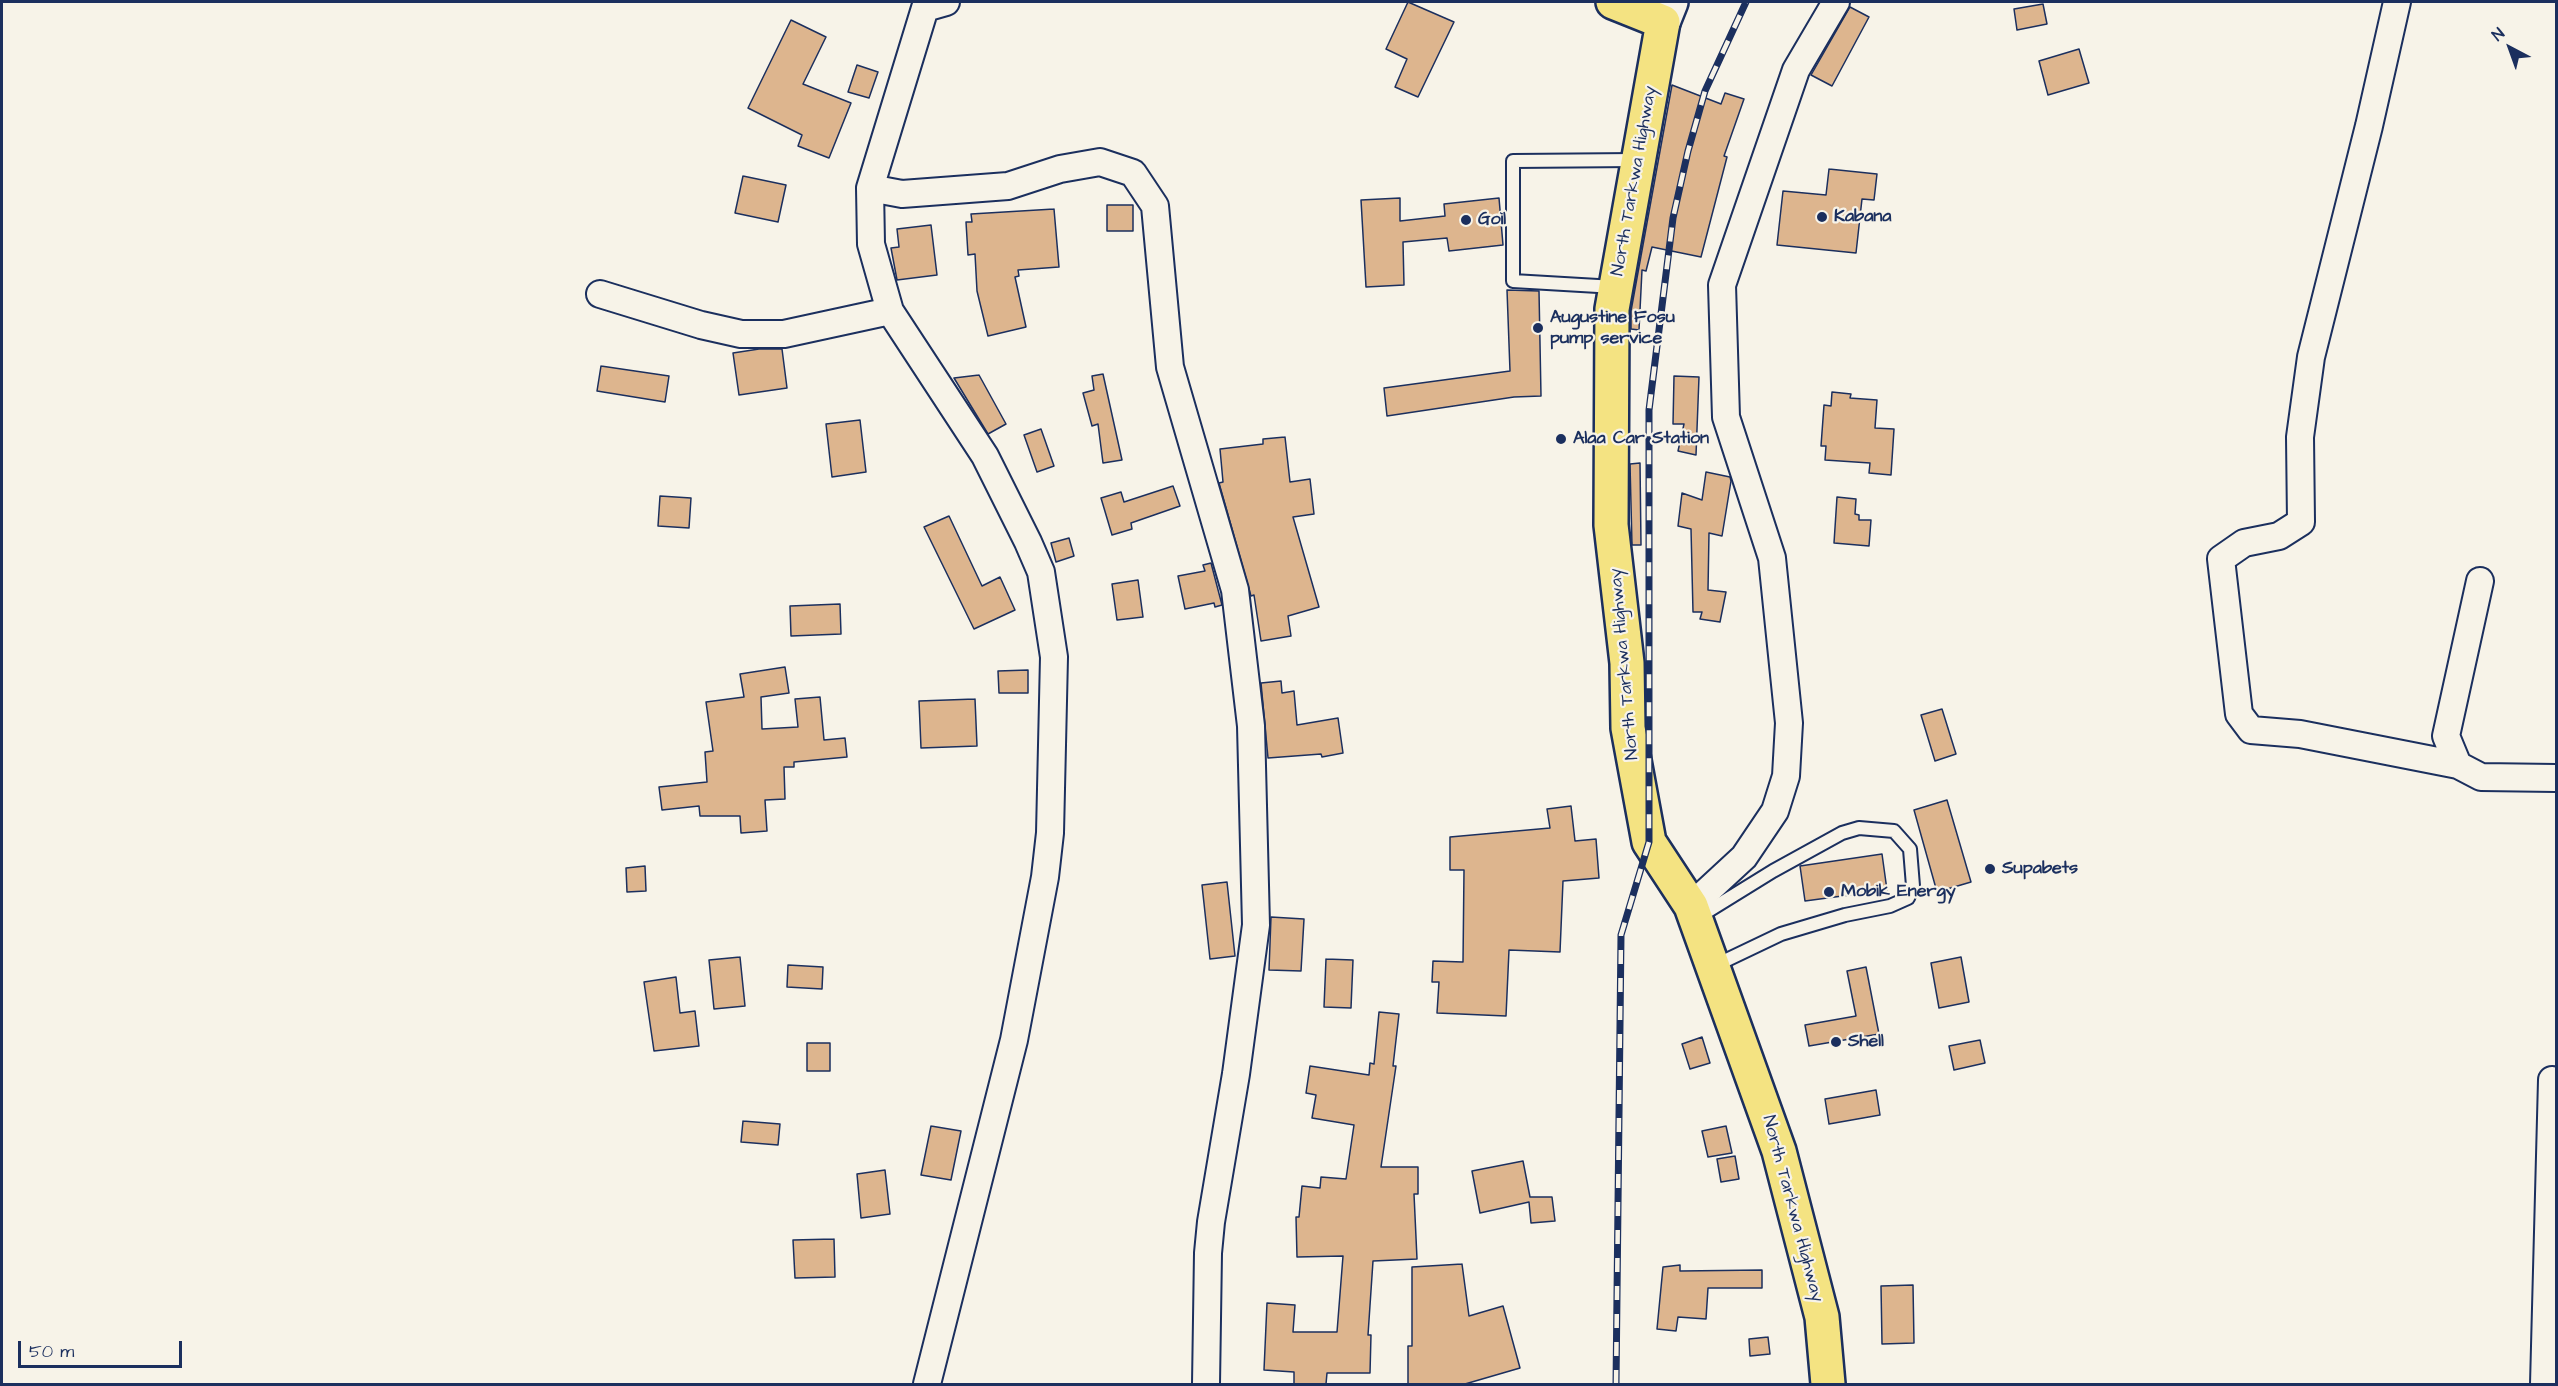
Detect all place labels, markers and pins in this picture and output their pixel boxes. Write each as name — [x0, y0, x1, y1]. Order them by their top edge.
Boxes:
place label: Kabana — [1834, 206, 1891, 228]
place label: Goil — [1478, 209, 1506, 231]
marker: Kabana — [1815, 210, 1829, 224]
marker: Goil — [1459, 213, 1473, 227]
place label: Augustine Fosu pump service — [1550, 307, 1675, 350]
marker: Augustine Fosu pump service — [1531, 321, 1545, 335]
place label: Alaa Car Station — [1573, 428, 1709, 450]
marker: Alaa Car Station — [1554, 432, 1568, 446]
place label: Supabets — [2002, 858, 2078, 880]
marker: Supabets — [1983, 862, 1997, 876]
place label: Mobik Energy — [1841, 881, 1956, 903]
marker: Mobik Energy — [1822, 885, 1836, 899]
place label: Shell — [1848, 1031, 1884, 1053]
marker: Shell — [1829, 1035, 1843, 1049]

